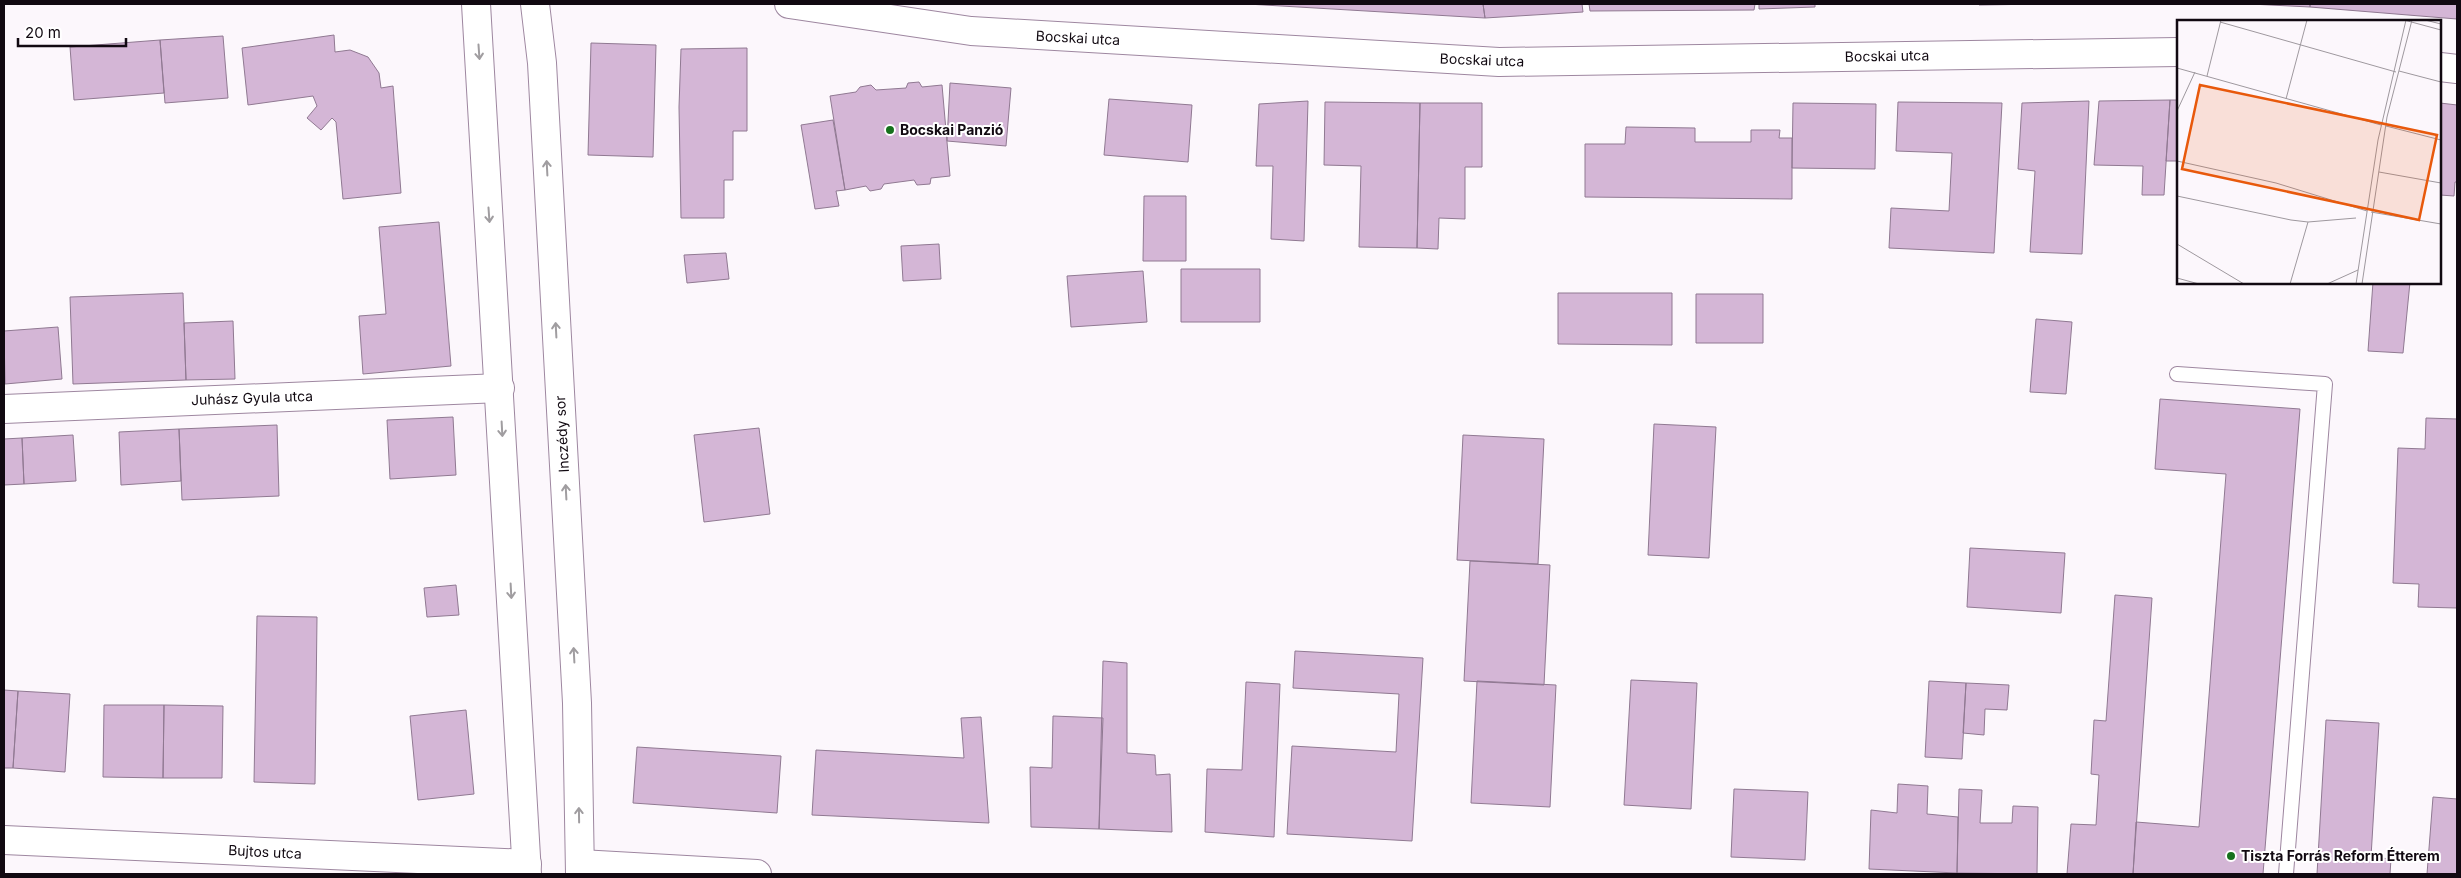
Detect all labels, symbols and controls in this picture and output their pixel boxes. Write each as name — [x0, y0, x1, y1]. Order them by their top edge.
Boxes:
scale bar — [18, 15, 125, 47]
inset map — [2177, 20, 2441, 284]
text: 20 m — [25, 23, 61, 42]
street label: Bocskai utca — [1035, 27, 1121, 48]
one-way arrow — [474, 44, 483, 60]
street label: Bocskai utca — [1845, 46, 1929, 65]
street label: Bocskai utca — [1439, 50, 1525, 69]
place label: Bocskai Panzió — [900, 121, 1004, 138]
marker: Bocskai Panzió — [884, 124, 896, 136]
one-way arrow — [542, 160, 551, 176]
one-way arrow — [484, 206, 494, 222]
one-way arrow — [552, 322, 561, 338]
street label: Juhász Gyula utca — [191, 387, 313, 408]
street label: Inczédy sor — [551, 395, 572, 473]
one-way arrow — [498, 421, 507, 437]
one-way arrow — [561, 485, 570, 501]
one-way arrow — [507, 583, 516, 599]
one-way arrow — [570, 647, 579, 663]
one-way arrow — [574, 808, 584, 824]
street label: Bujtos utca — [228, 841, 302, 862]
place label: Tiszta Forrás Reform Étterem — [2241, 846, 2440, 864]
marker: Tiszta Forrás Reform Étterem — [2225, 850, 2237, 862]

